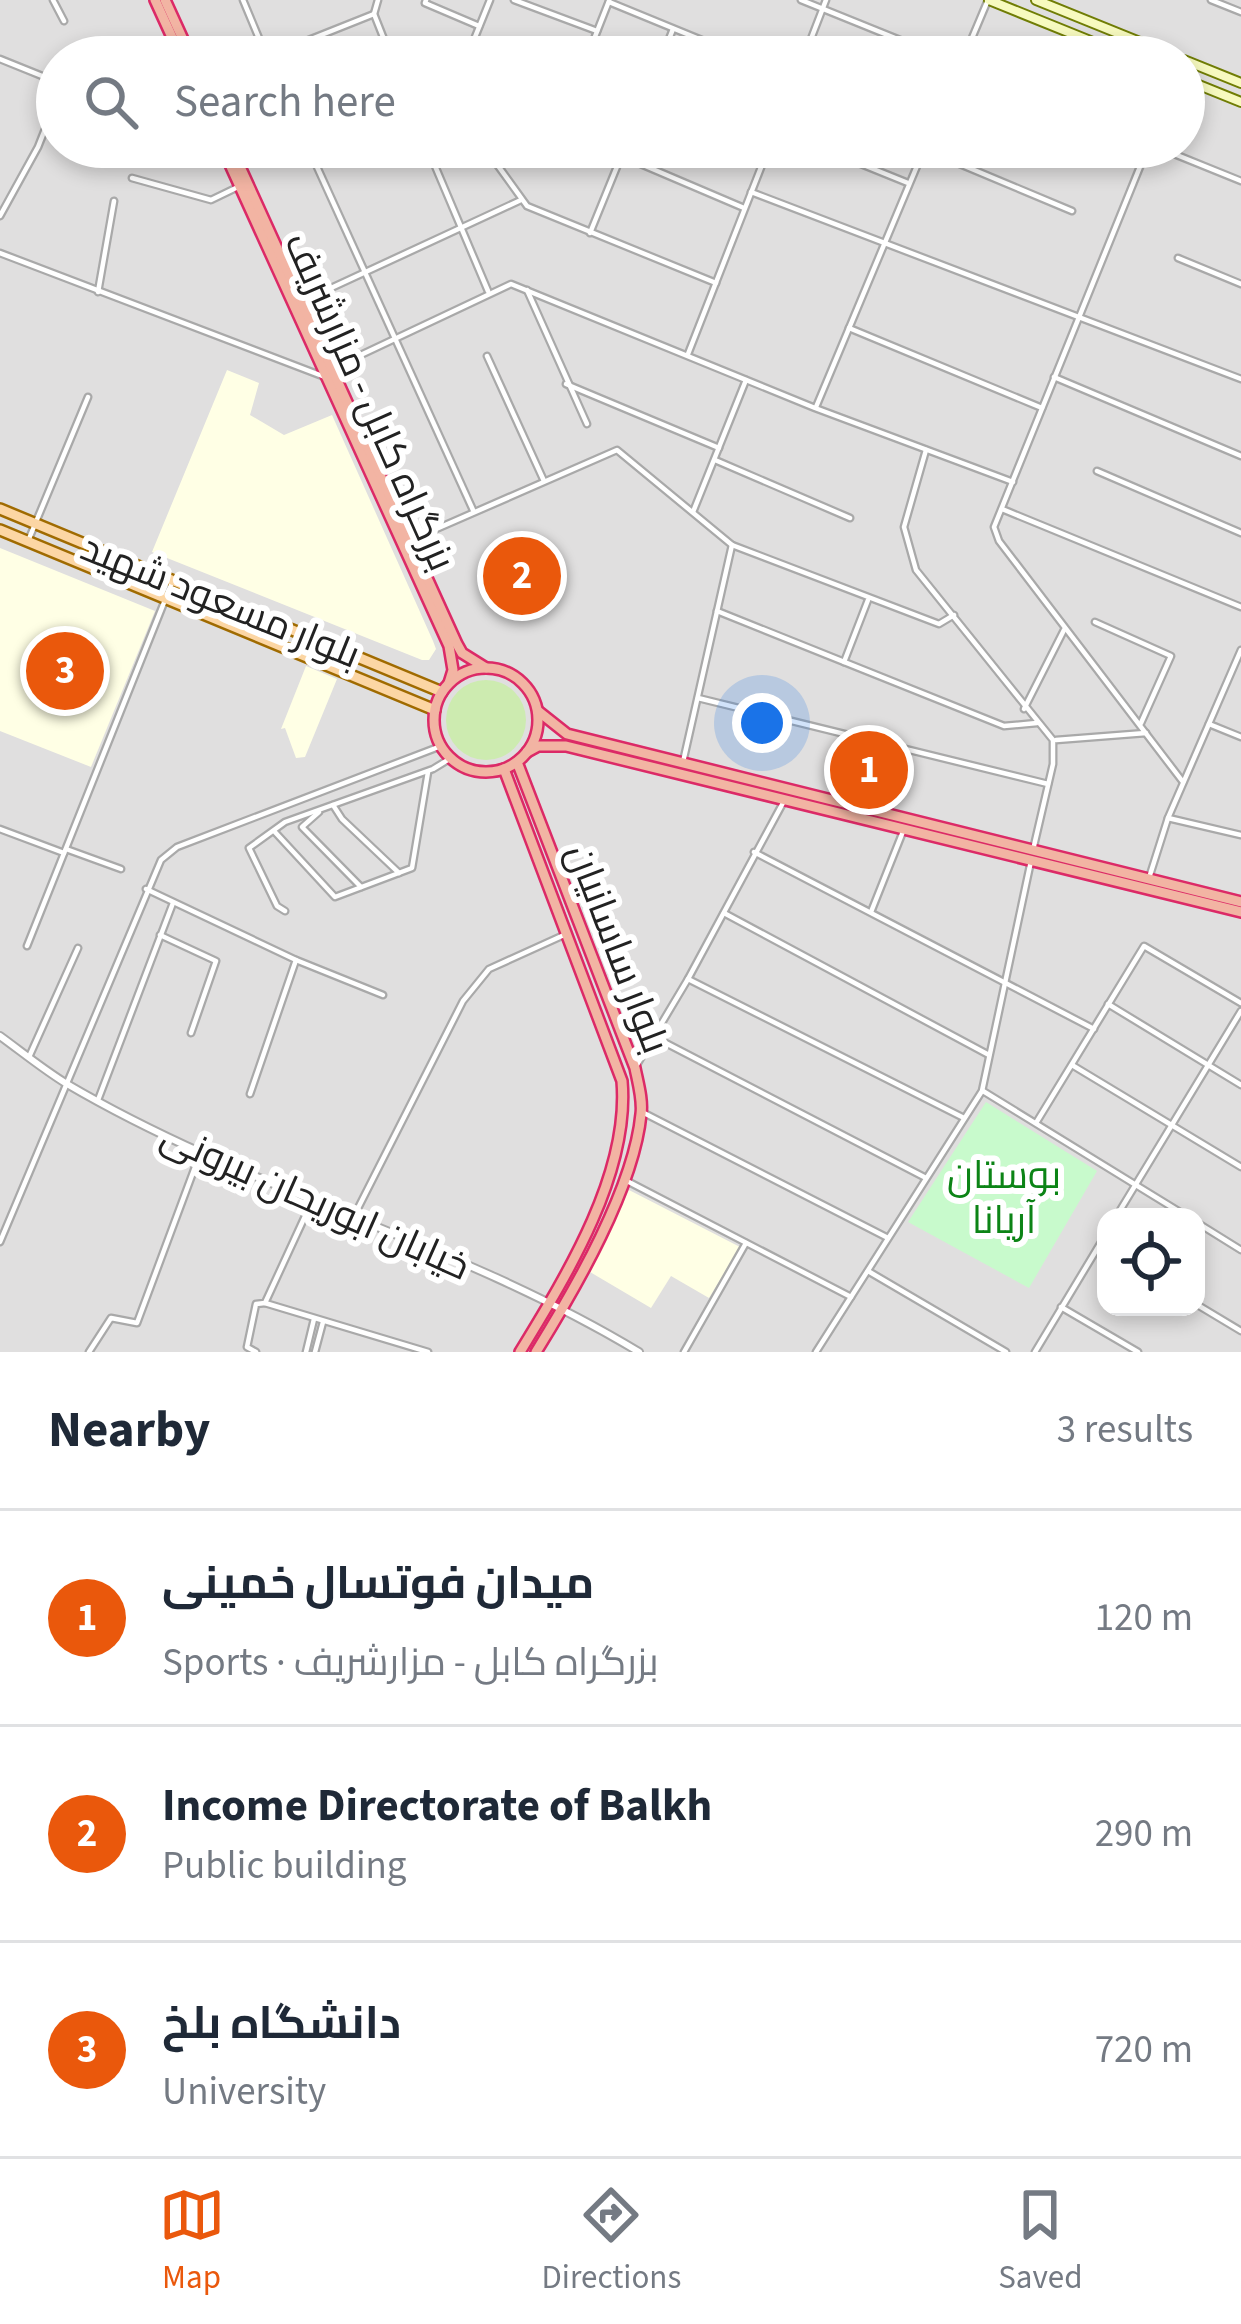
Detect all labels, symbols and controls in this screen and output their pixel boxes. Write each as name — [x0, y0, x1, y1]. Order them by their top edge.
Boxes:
search box — [36, 36, 1205, 168]
icon: search — [78, 69, 144, 135]
text: Search here — [174, 70, 396, 134]
street label: بزرگراه کابل - مزارشریف — [269, 224, 469, 580]
street label: بلوار مسعود شهید — [72, 520, 368, 683]
pin: 2 — [483, 531, 561, 621]
pin: 3 — [26, 626, 104, 716]
your location — [732, 693, 792, 753]
pin: 1 — [830, 725, 908, 815]
street label: بلوار ساسانیان — [552, 836, 683, 1062]
street label: خیابان ابوریحان بیرونی — [152, 1109, 479, 1295]
park label: بوستان آریانا — [947, 1148, 1061, 1249]
map controls — [1097, 1208, 1205, 1316]
button: locate — [1097, 1208, 1205, 1316]
text: Nearby — [48, 1394, 210, 1466]
text: 3 results — [1057, 1402, 1193, 1458]
text: میدان فوتسال خمینی — [162, 1552, 594, 1616]
text: 1 — [77, 1590, 97, 1646]
text: 120 m — [1095, 1590, 1193, 1646]
text: Sports · بزرگراه کابل - مزارشریف — [162, 1635, 659, 1691]
text: Income Directorate of Balkh — [162, 1774, 712, 1838]
text: 2 — [77, 1806, 97, 1862]
text: 290 m — [1095, 1806, 1193, 1862]
text: Public building — [162, 1838, 407, 1894]
text: دانشگاه بلخ — [162, 1992, 401, 2056]
text: 3 — [77, 2022, 97, 2078]
text: 720 m — [1095, 2022, 1193, 2078]
text: University — [162, 2064, 326, 2120]
tab: Map — [159, 2182, 225, 2301]
tab: Directions — [542, 2182, 681, 2301]
tab: Saved — [998, 2182, 1082, 2301]

